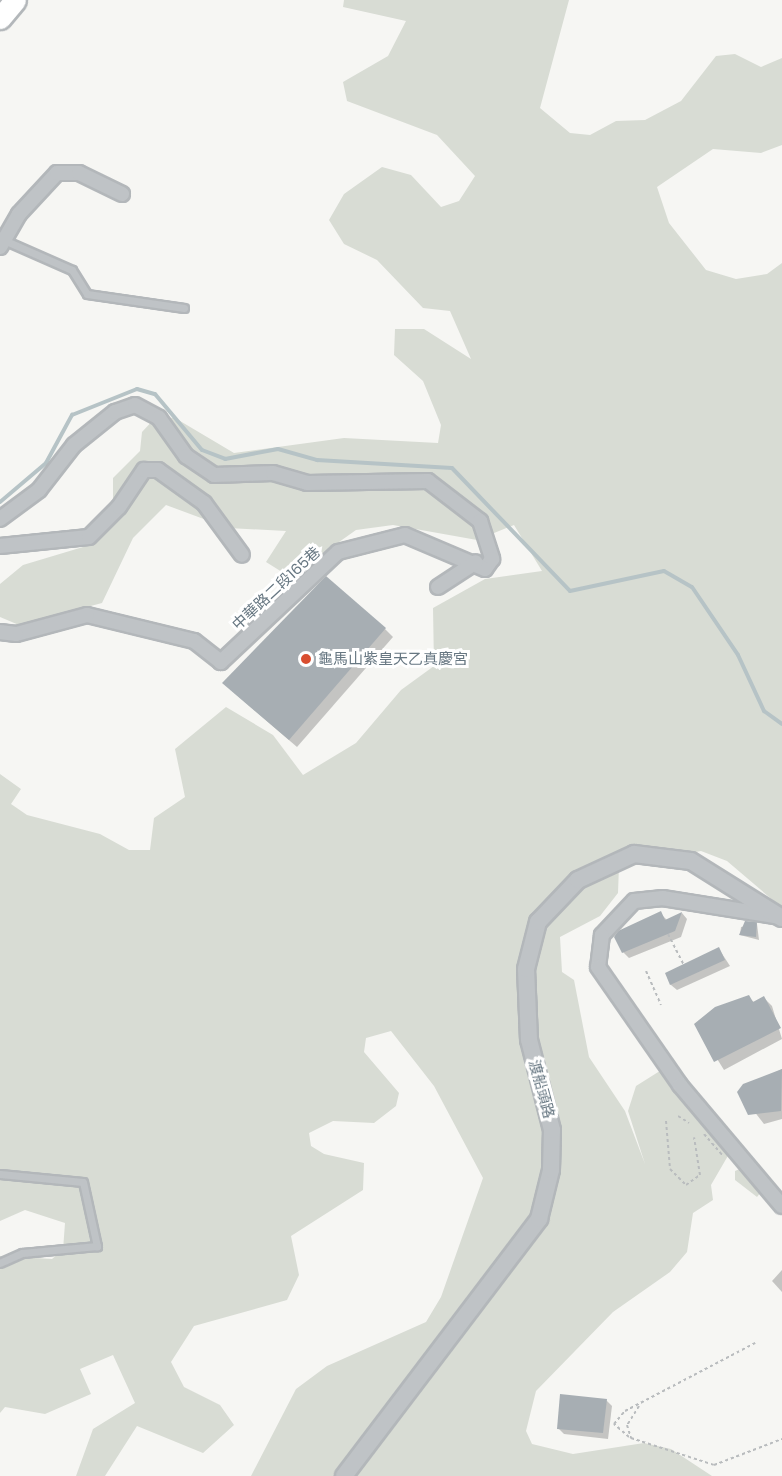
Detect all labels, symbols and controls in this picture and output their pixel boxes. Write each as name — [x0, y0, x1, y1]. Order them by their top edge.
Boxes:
street label: 中華路二段165巷 — [228, 543, 324, 633]
place label: 龜馬山紫皇天乙真慶宮 — [318, 650, 468, 668]
marker: 龜馬山紫皇天乙真慶宮 — [299, 652, 313, 666]
street label: 渡船頭路 — [526, 1058, 558, 1120]

